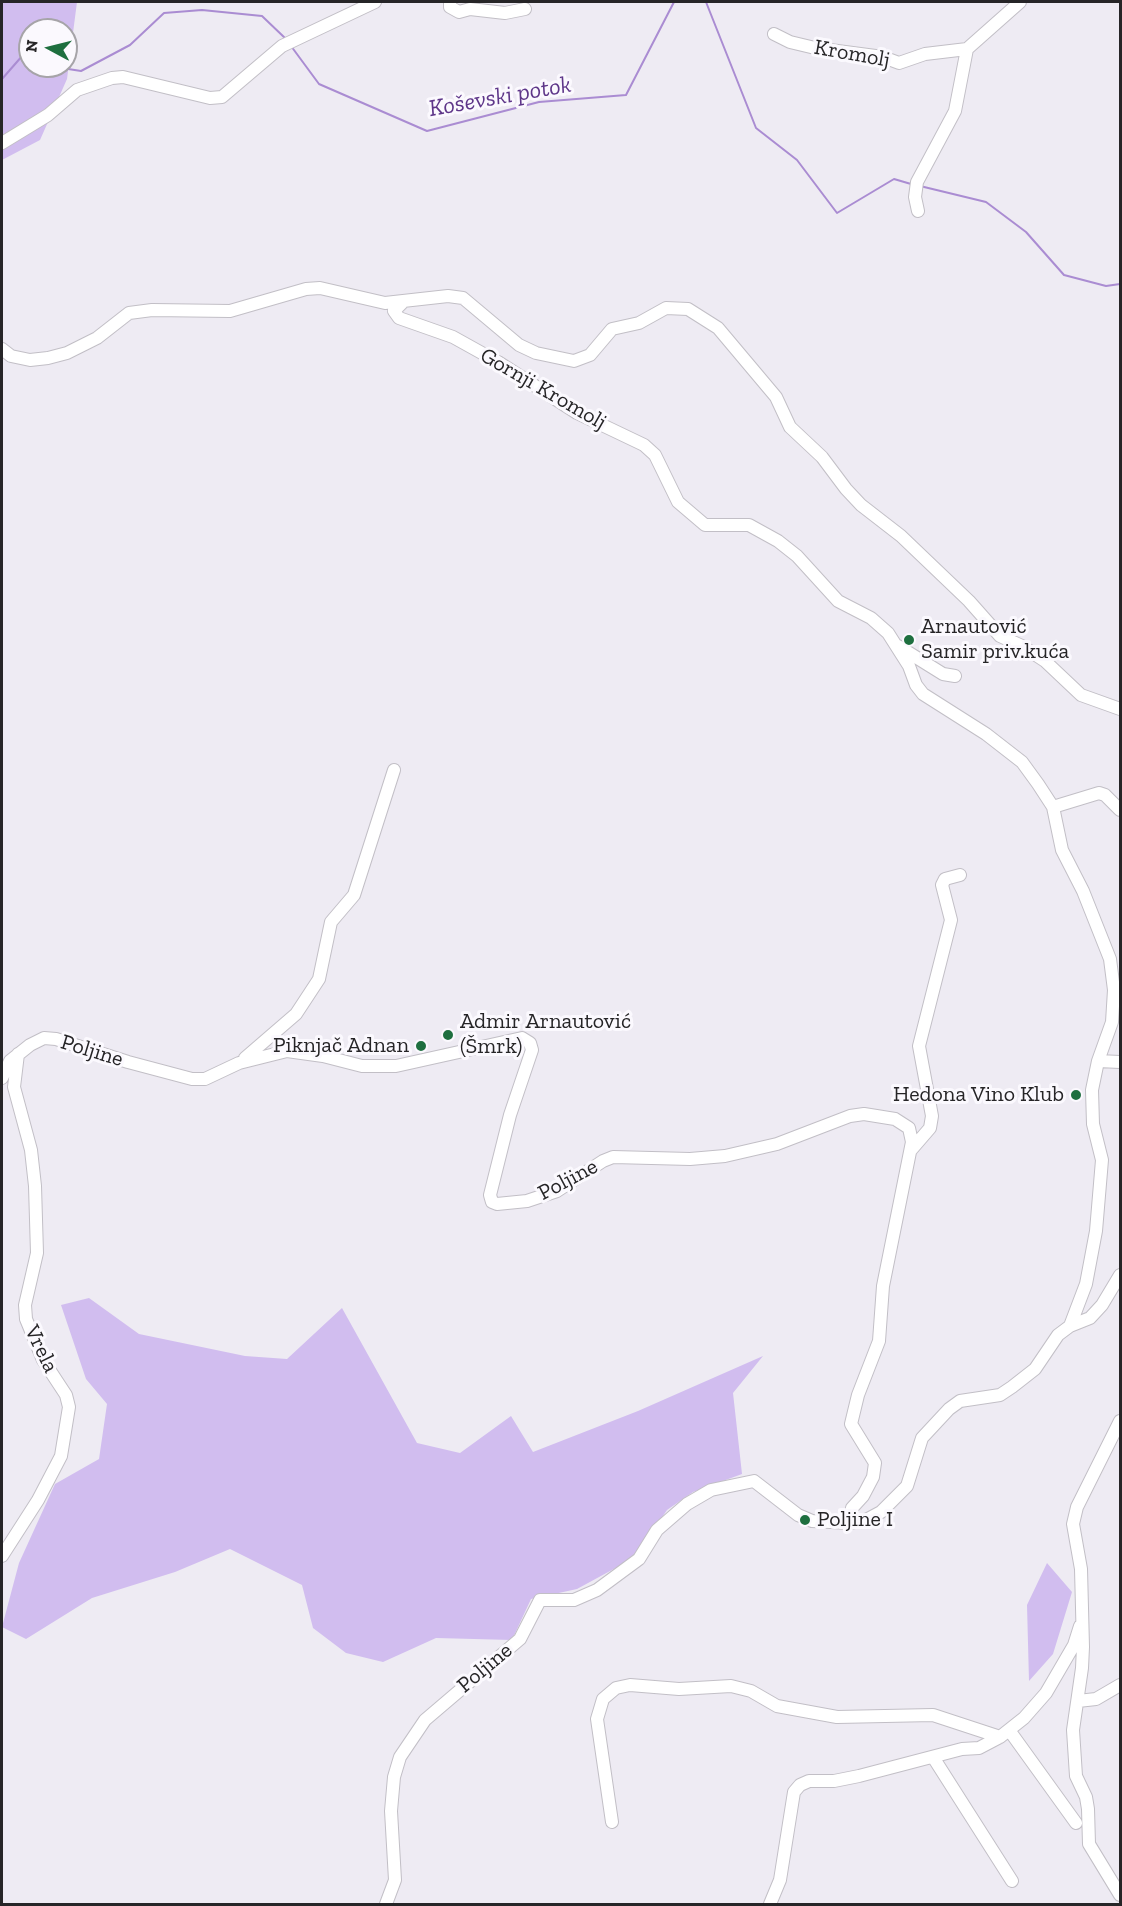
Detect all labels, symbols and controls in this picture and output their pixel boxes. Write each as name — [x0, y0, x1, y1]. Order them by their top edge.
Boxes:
north arrow — [18, 18, 78, 78]
street label: Kromolj — [812, 34, 892, 74]
text: N — [21, 39, 42, 53]
water label: Koševski potok — [427, 70, 573, 124]
street label: Gornji Kromolj — [475, 342, 611, 436]
place label: Arnautović Samir priv.kuća — [921, 614, 1069, 666]
marker: Arnautović Samir priv.kuća — [902, 633, 916, 647]
place label: Admir Arnautović (Šmrk) — [460, 1009, 631, 1060]
marker: Admir Arnautović (Šmrk) — [441, 1028, 455, 1042]
street label: Poljine — [58, 1029, 126, 1073]
place label: Piknjač Adnan — [273, 1033, 409, 1059]
marker: Piknjač Adnan — [414, 1039, 428, 1053]
place label: Hedona Vino Klub — [893, 1082, 1064, 1108]
marker: Hedona Vino Klub — [1069, 1088, 1083, 1102]
street label: Poljine — [534, 1153, 602, 1207]
street label: Vrela — [18, 1321, 64, 1377]
place label: Poljine I — [817, 1507, 893, 1533]
marker: Poljine I — [798, 1513, 812, 1527]
street label: Poljine — [452, 1637, 518, 1699]

